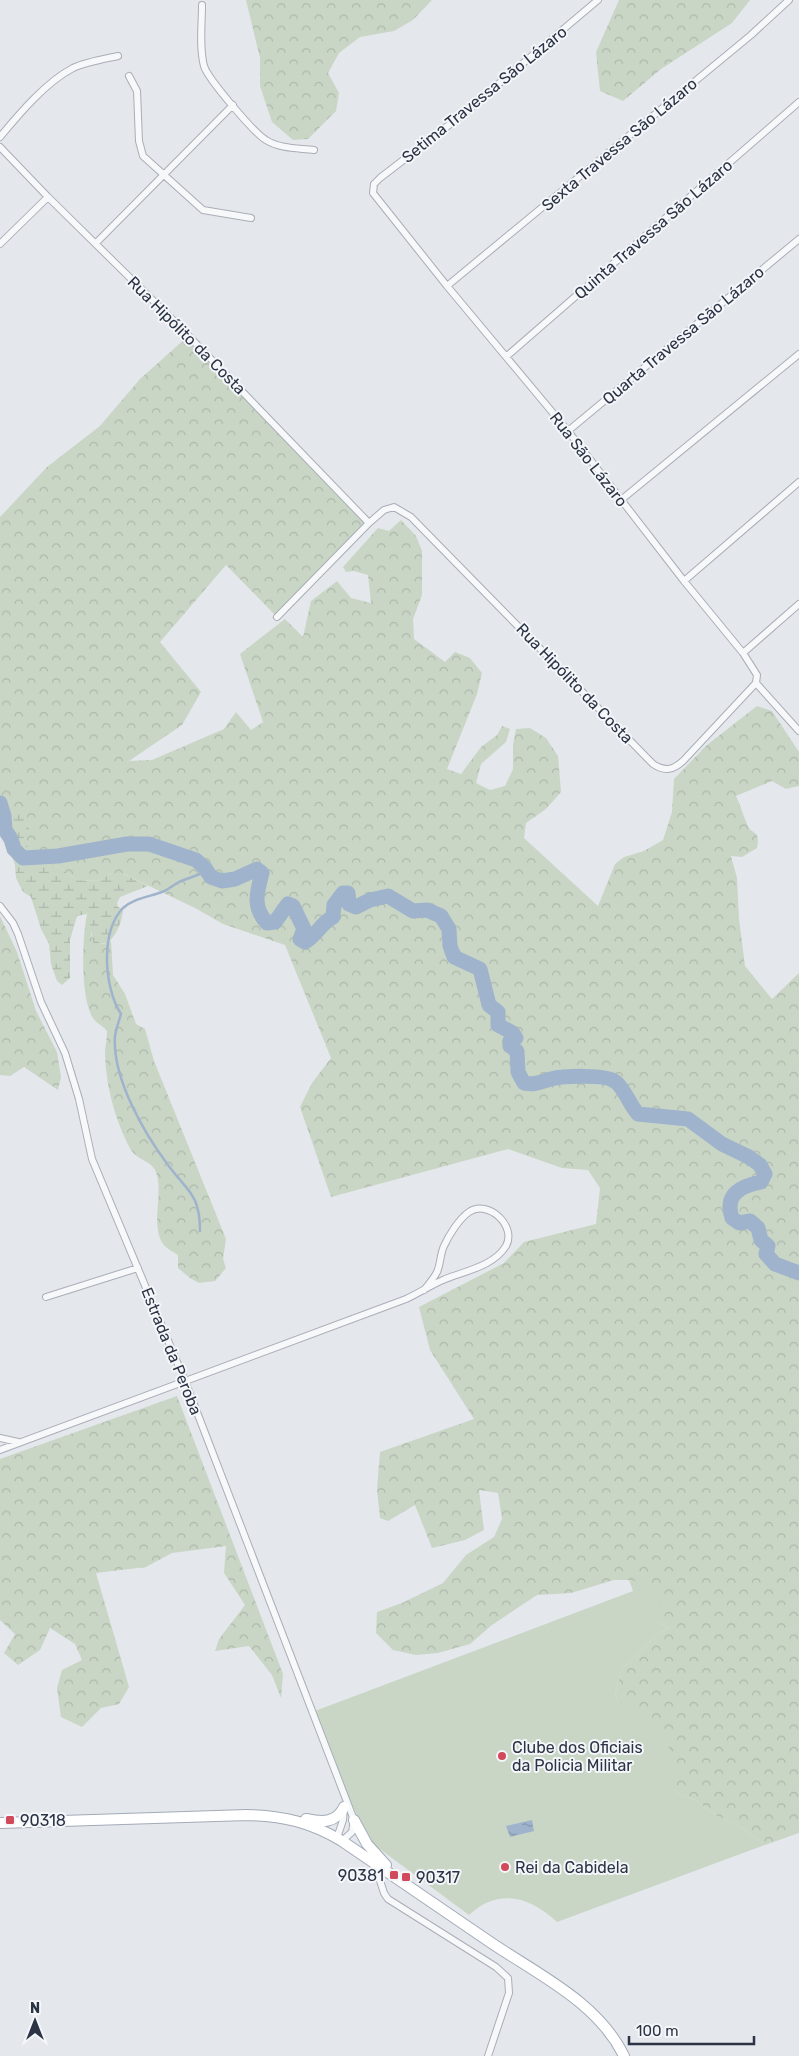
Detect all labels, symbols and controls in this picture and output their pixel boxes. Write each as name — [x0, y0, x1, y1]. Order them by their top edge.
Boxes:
street label: Setima Travessa São Lázaro — [398, 22, 571, 167]
street label: Sexta Travessa São Lázaro — [538, 74, 701, 215]
street label: Quinta Travessa São Lázaro — [570, 155, 736, 303]
street label: Quarta Travessa São Lázaro — [599, 262, 768, 409]
street label: Rua Hipólito da Costa — [124, 272, 250, 398]
street label: Rua São Lázaro — [546, 408, 631, 510]
street label: Rua Hipólito da Costa — [512, 619, 637, 747]
street label: Estrada da Peroba — [137, 1285, 206, 1418]
place label: Clube dos Oficiais da Policia Militar — [512, 1738, 643, 1775]
marker: Clube dos Oficiais da Policia Militar — [496, 1750, 508, 1762]
place label: 90318 — [20, 1811, 66, 1830]
marker: 90318 — [4, 1814, 16, 1826]
place label: Rei da Cabidela — [515, 1858, 629, 1877]
marker: Rei da Cabidela — [499, 1861, 511, 1873]
place label: 90381 — [338, 1866, 384, 1885]
place label: 90317 — [416, 1868, 460, 1887]
marker: 90381 — [388, 1869, 400, 1881]
marker: 90317 — [400, 1871, 412, 1883]
north arrow — [10, 1996, 60, 2046]
text: N — [30, 2000, 40, 2017]
scale bar — [629, 2014, 754, 2046]
text: 100 m — [636, 2022, 678, 2040]

